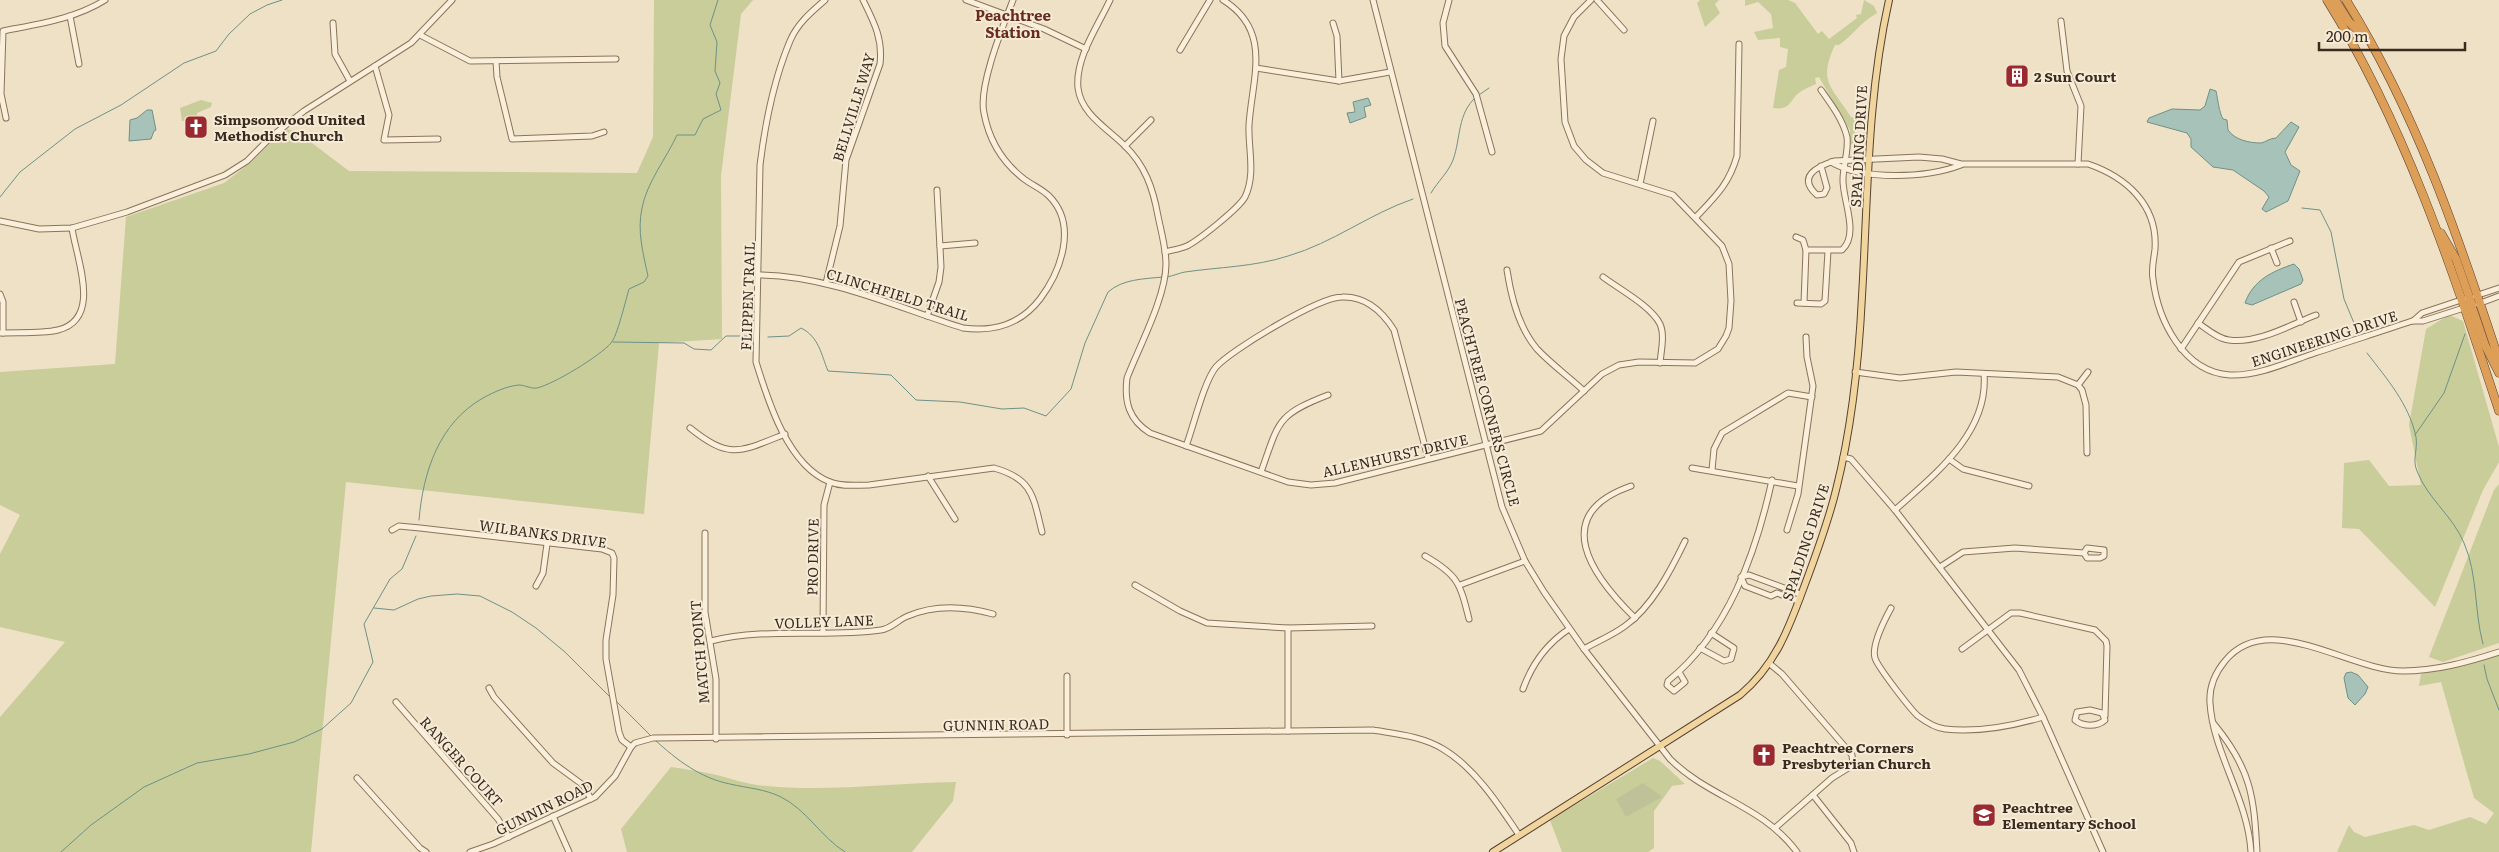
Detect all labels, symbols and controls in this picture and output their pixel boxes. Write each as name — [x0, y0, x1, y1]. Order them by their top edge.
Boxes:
district label: Peachtree Station — [975, 3, 1052, 43]
scale bar — [2319, 20, 2465, 52]
text: 200 m — [2326, 24, 2369, 47]
street label: BELLVILLE WAY — [827, 50, 879, 164]
building icon: 2 Sun Court — [2004, 63, 2030, 89]
place label: 2 Sun Court — [2034, 66, 2117, 86]
street label: SPALDING DRIVE — [1845, 84, 1871, 208]
place label: Simpsonwood United Methodist Church — [214, 109, 365, 145]
church icon: Simpsonwood United Methodist Church — [183, 114, 209, 140]
street label: FLIPPEN TRAIL — [735, 241, 759, 351]
street label: CLINCHFIELD TRAIL — [824, 263, 972, 325]
street label: PEACHTREE CORNERS CIRCLE — [1451, 296, 1526, 509]
street label: ENGINEERING DRIVE — [2248, 305, 2400, 371]
street label: ALLENHURST DRIVE — [1320, 428, 1470, 481]
street label: SPALDING DRIVE — [1777, 481, 1833, 603]
street label: WILBANKS DRIVE — [478, 514, 608, 552]
street label: PRO DRIVE — [801, 518, 823, 596]
street label: MATCH POINT — [684, 599, 714, 705]
street label: VOLLEY LANE — [774, 609, 874, 633]
street label: RANGER COURT — [416, 711, 508, 811]
street label: GUNNIN ROAD — [943, 713, 1049, 735]
place label: Peachtree Corners Presbyterian Church — [1782, 737, 1931, 773]
church icon: Peachtree Corners Presbyterian Church — [1751, 742, 1777, 768]
street label: GUNNIN ROAD — [492, 775, 596, 839]
place label: Peachtree Elementary School — [2002, 797, 2136, 833]
school or university icon: Peachtree Elementary School — [1971, 802, 1997, 828]

